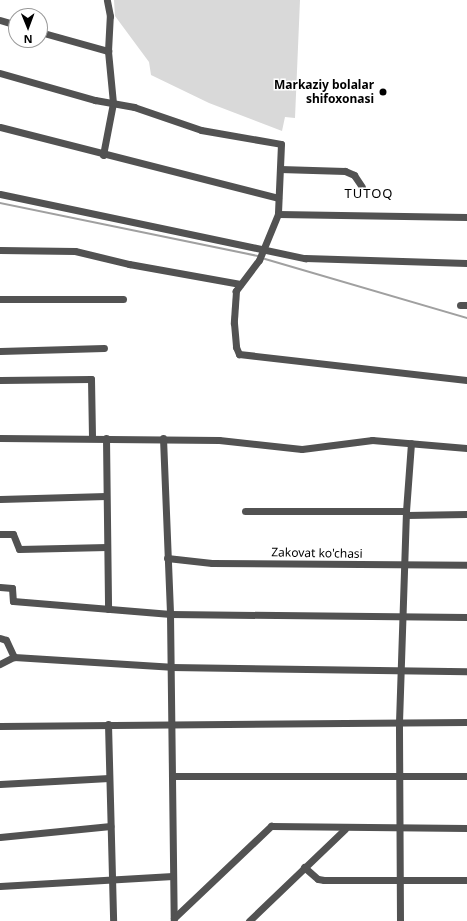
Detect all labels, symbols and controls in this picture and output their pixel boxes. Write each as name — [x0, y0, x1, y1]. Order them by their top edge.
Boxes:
north arrow — [8, 8, 48, 48]
text: N — [24, 32, 33, 47]
place label: Markaziy bolalar shifoxonasi — [274, 78, 374, 106]
marker: Markaziy bolalar shifoxonasi — [377, 86, 389, 98]
district label: TUTOQ — [344, 185, 394, 201]
street label: Zakovat ko'chasi — [271, 545, 363, 561]

